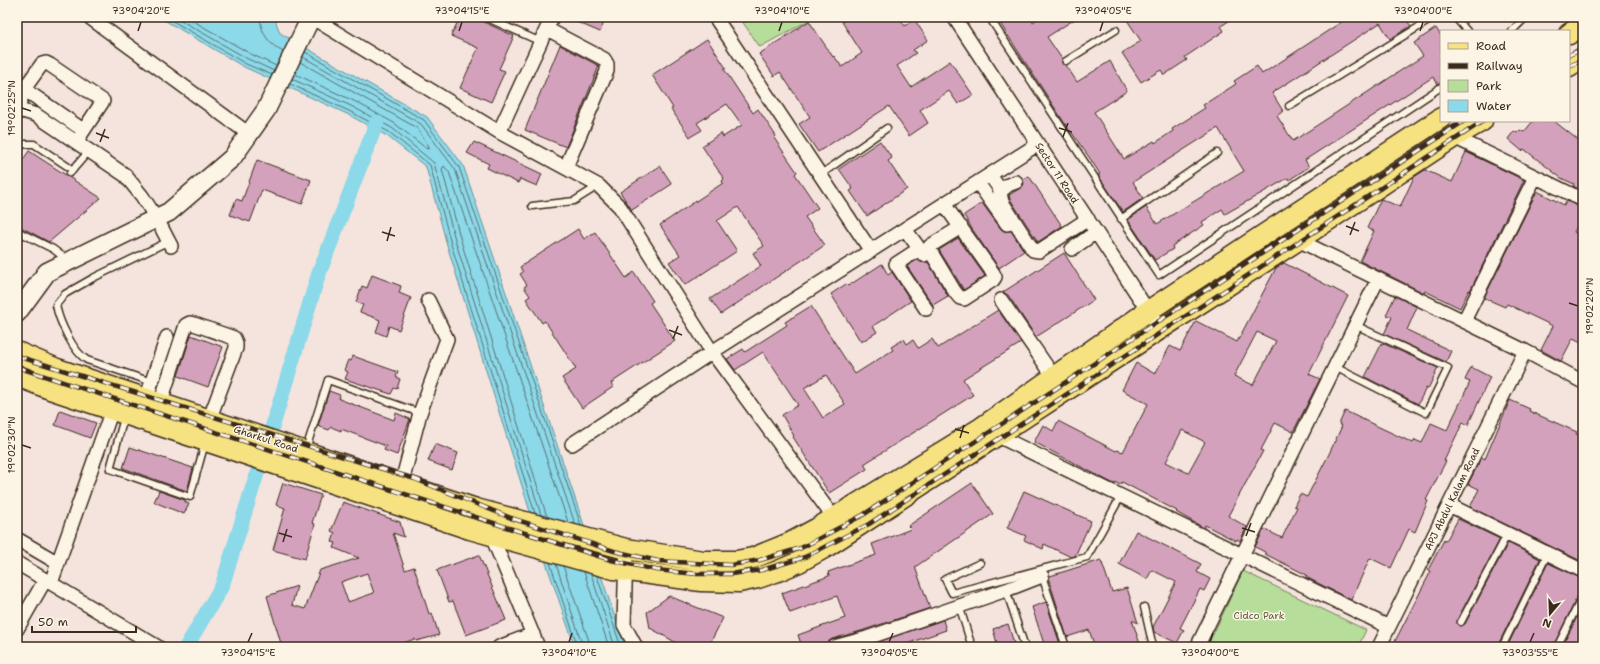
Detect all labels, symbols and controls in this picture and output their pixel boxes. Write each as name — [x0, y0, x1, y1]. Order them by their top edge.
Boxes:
text: 73°04'20"E — [112, 4, 170, 17]
text: 73°04'15"E — [435, 4, 489, 17]
text: 73°04'10"E — [754, 4, 810, 17]
text: 73°04'05"E — [1074, 4, 1132, 17]
text: 73°04'00"E — [1394, 4, 1452, 17]
legend — [1440, 30, 1570, 122]
text: Road — [1476, 38, 1507, 54]
text: Railway — [1476, 58, 1523, 74]
text: Park — [1476, 78, 1502, 94]
text: 19°02'25"N — [5, 80, 18, 136]
text: Water — [1476, 98, 1512, 114]
street label: Sector 11 Road — [1032, 140, 1082, 207]
text: 19°02'20"N — [1583, 278, 1596, 334]
text: 19°02'30"N — [5, 416, 18, 474]
street label: Gharkul Road — [232, 422, 300, 456]
street label: APJ Abdul Kalam Road — [1422, 445, 1483, 552]
north arrow — [1530, 594, 1570, 634]
scale bar — [32, 608, 136, 634]
park label: Cidco Park — [1234, 609, 1285, 622]
text: 50 m — [38, 614, 68, 630]
text: N — [1540, 614, 1553, 631]
text: 73°04'15"E — [221, 646, 275, 659]
text: 73°04'10"E — [541, 646, 597, 659]
text: 73°04'05"E — [860, 646, 918, 659]
text: 73°04'00"E — [1181, 646, 1239, 659]
text: 73°03'55"E — [1502, 646, 1558, 659]

